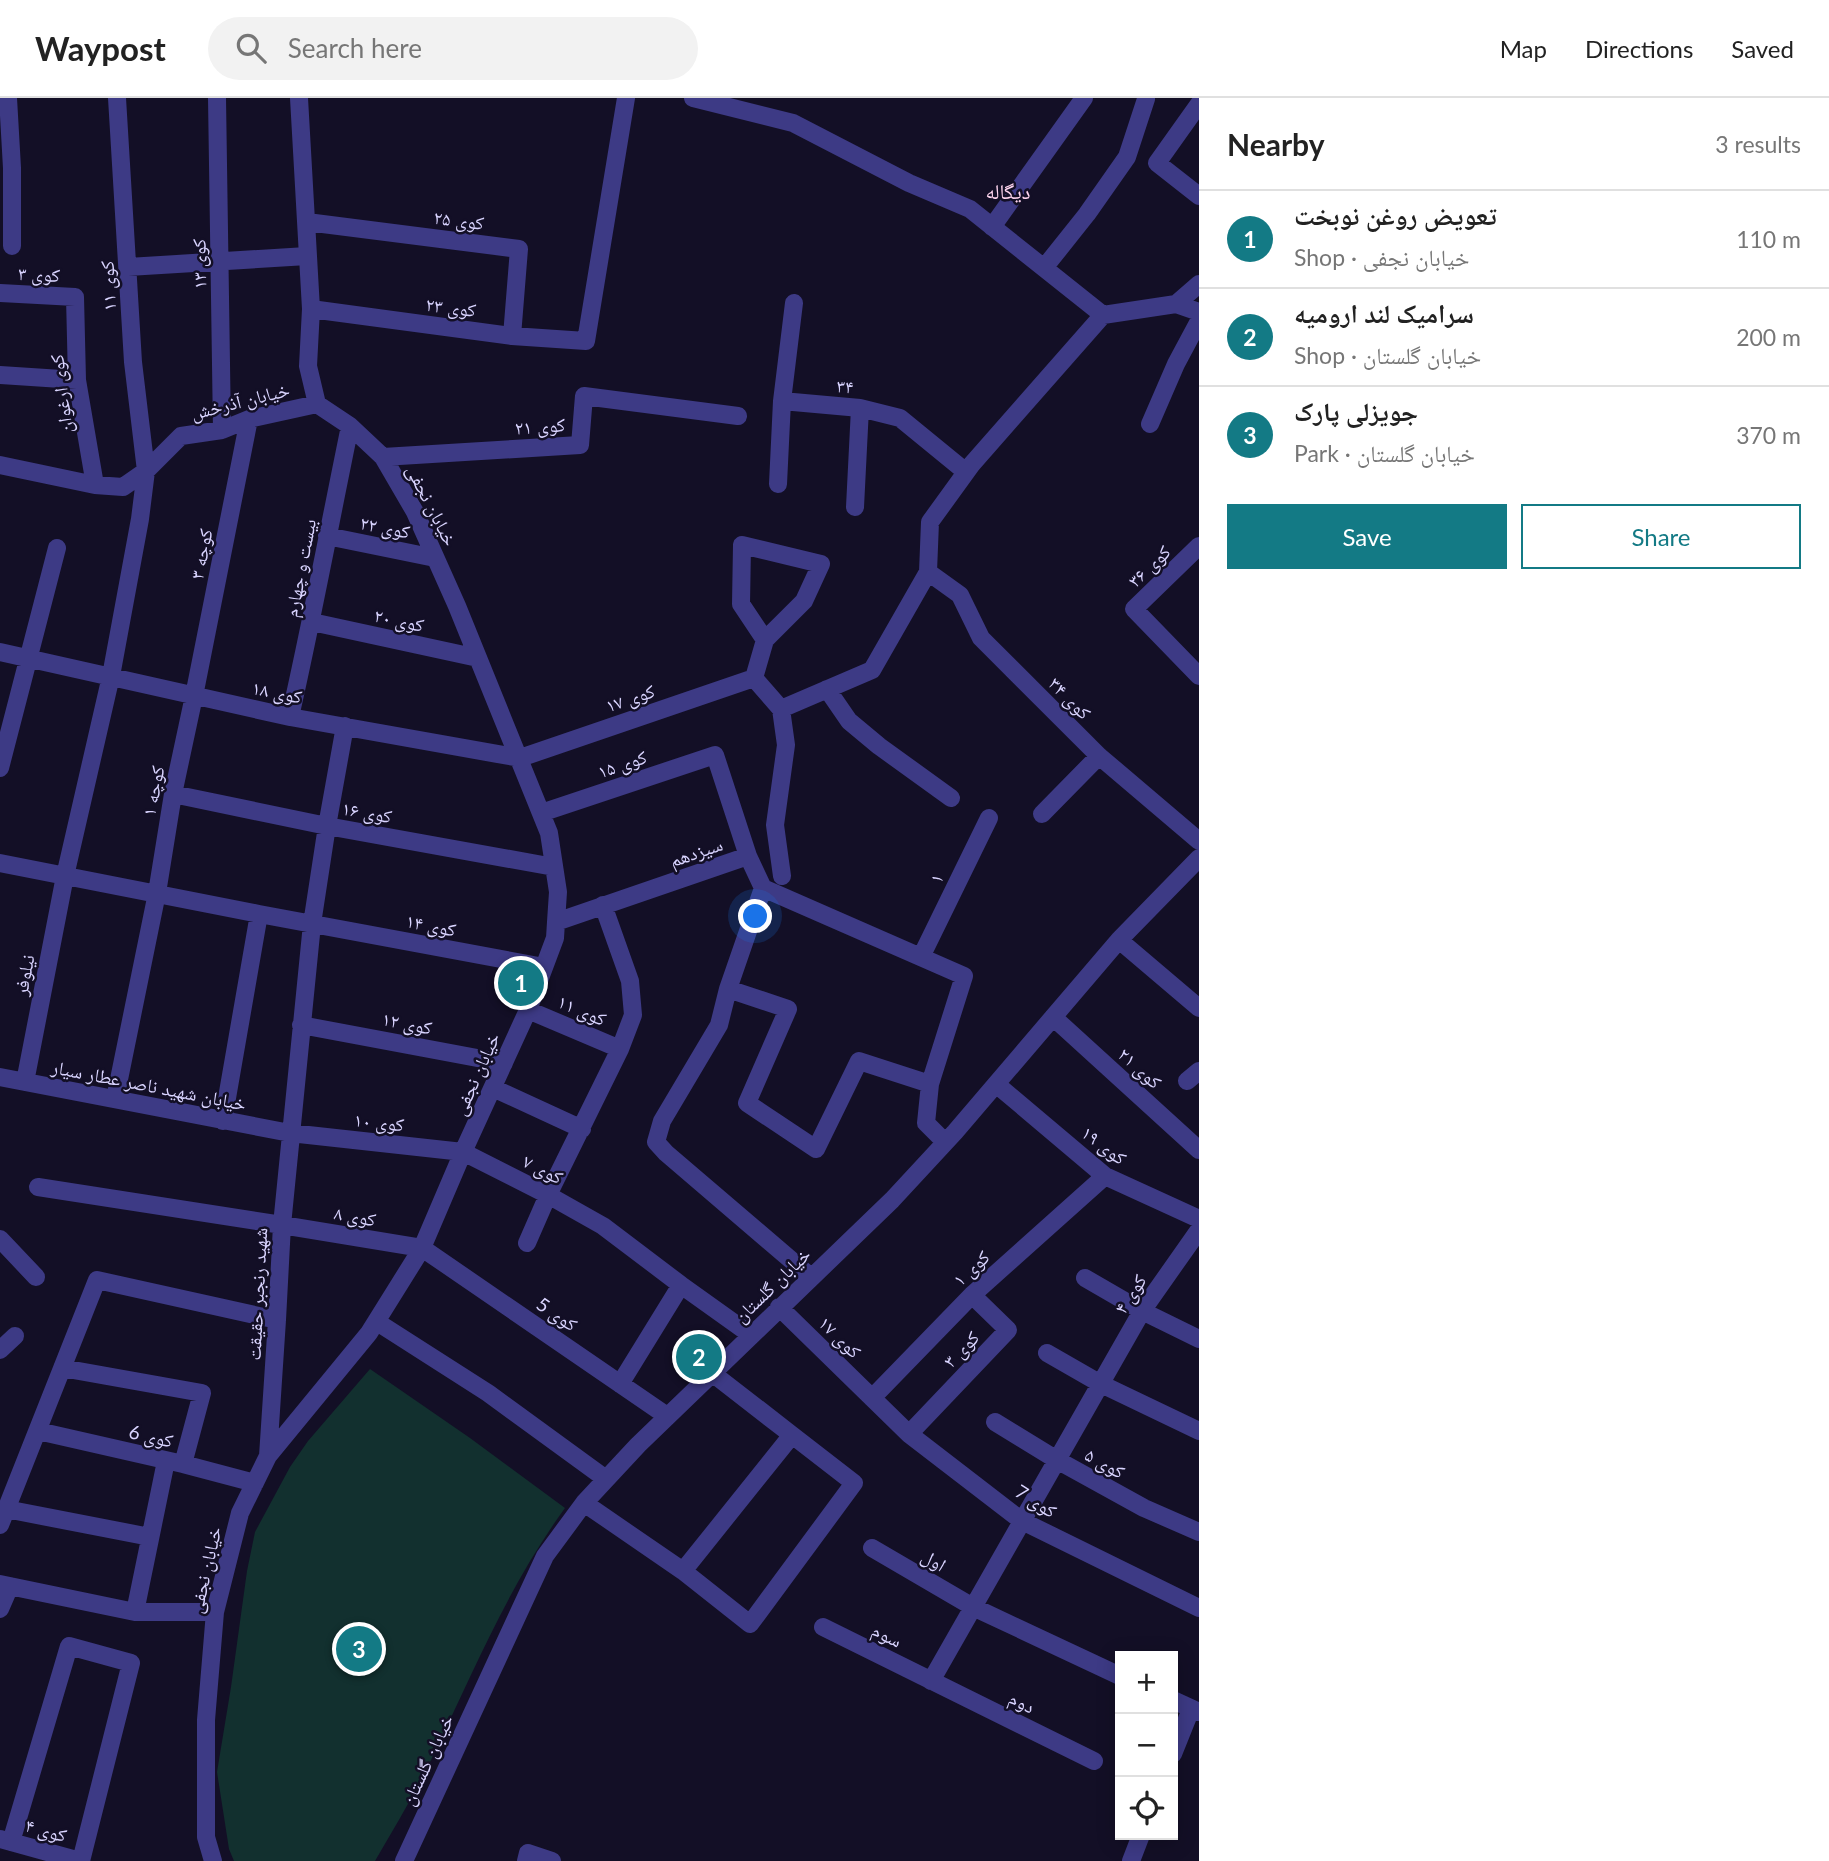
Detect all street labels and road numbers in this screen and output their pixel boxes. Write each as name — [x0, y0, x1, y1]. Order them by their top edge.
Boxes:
street label: کوی ۲۵ — [432, 205, 486, 235]
street label: کوی ۱۳ — [187, 238, 211, 289]
street label: کوی ۱۱ — [95, 260, 121, 312]
street label: کوی ۳ — [17, 261, 61, 287]
street label: کوی ۲۳ — [424, 292, 478, 322]
street label: کوی ارغوان — [44, 353, 78, 435]
street label: ۳۴ — [836, 373, 855, 398]
street label: خیابان آذرخش — [188, 377, 292, 425]
street label: کوی ۲۱ — [514, 412, 566, 440]
street label: خیابان نجفی — [401, 460, 463, 550]
street label: کوی ۲۲ — [358, 510, 412, 544]
street label: بیست و چهارم — [279, 517, 323, 620]
street label: کوچه ۳ — [184, 527, 218, 581]
street label: کوی ۳۶ — [1123, 540, 1176, 592]
street label: کوی ۲۰ — [372, 603, 426, 637]
street label: کوی ۳۴ — [1044, 672, 1096, 724]
street label: کوی ۱۸ — [250, 675, 304, 709]
street label: کوی ۱۷ — [602, 678, 658, 718]
street label: کوی ۱۵ — [594, 744, 650, 784]
street label: کوچه ۱ — [136, 764, 170, 818]
street label: کوی ۱۶ — [340, 796, 394, 828]
street label: سیزدهم — [666, 832, 726, 873]
street label: ۱ — [923, 869, 948, 887]
street label: کوی ۱۴ — [404, 908, 458, 942]
street label: نیلوفر — [8, 952, 40, 999]
street label: کوی ۱۱ — [554, 989, 610, 1031]
street label: کوی ۱۲ — [380, 1006, 434, 1040]
street label: خیابان نجفی — [447, 1029, 505, 1119]
street label: کوی ۲۱ — [1113, 1042, 1167, 1094]
street label: خیابان شهید ناصر عطار سیار — [49, 1054, 248, 1116]
street label: کوی ۱۰ — [353, 1107, 405, 1137]
street label: کوی ۱۹ — [1077, 1120, 1131, 1170]
street label: کوی ۷ — [519, 1149, 567, 1189]
street label: کوی ۸ — [332, 1201, 378, 1231]
street label: شهید رنجبر حقیقت — [242, 1227, 272, 1361]
street label: خیابان گلستان — [729, 1242, 815, 1328]
street label: کوی ۱ — [947, 1245, 995, 1291]
street label: کوی ۴ — [1109, 1270, 1152, 1318]
street label: کوی 5 — [532, 1292, 582, 1336]
street label: کوی ۱۷ — [814, 1311, 867, 1363]
street label: کوی ۳ — [938, 1326, 984, 1372]
street label: کوی 6 — [127, 1419, 175, 1453]
street label: کوی ۵ — [1081, 1442, 1129, 1484]
street label: کوی 7 — [1011, 1479, 1061, 1523]
street label: خیابان نجفی — [183, 1524, 227, 1616]
street label: اول — [917, 1543, 951, 1577]
street label: سوم — [867, 1617, 906, 1654]
street label: دوم — [1004, 1686, 1039, 1720]
street label: خیابان گلستان — [395, 1711, 459, 1809]
street label: کوی ۴ — [23, 1813, 70, 1847]

